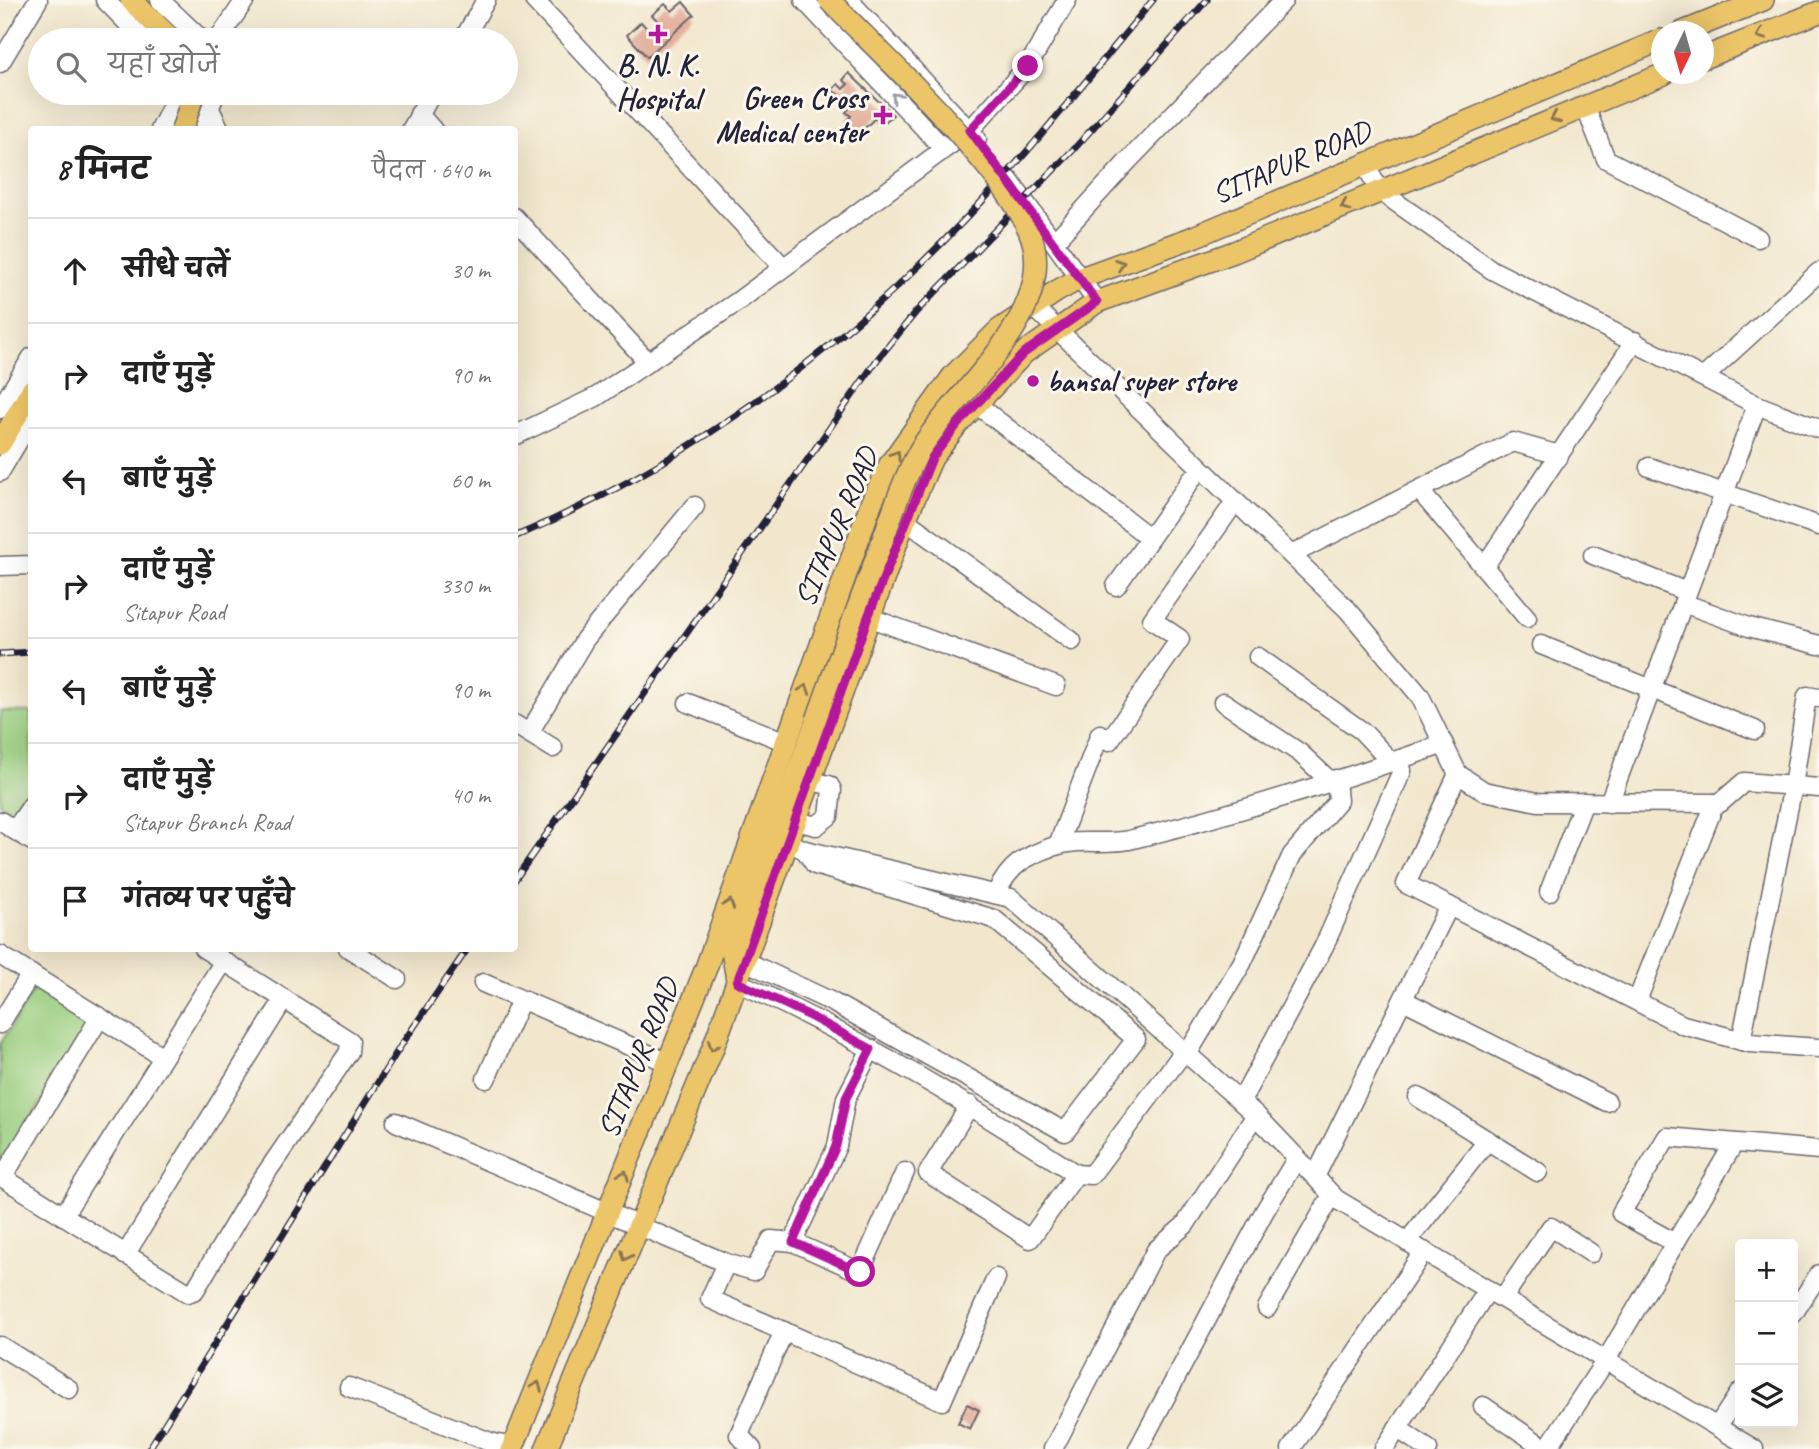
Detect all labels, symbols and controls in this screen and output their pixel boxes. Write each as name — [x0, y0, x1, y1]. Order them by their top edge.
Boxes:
north arrow — [1651, 21, 1714, 84]
marker: B. N. K. Hospital — [648, 24, 668, 44]
one-way arrow — [1756, 26, 1768, 40]
search box — [28, 28, 518, 105]
place label: B. N. K. Hospital — [616, 46, 705, 118]
icon: search — [52, 48, 90, 86]
text: यहाँ खोजें — [108, 48, 219, 81]
route end — [1012, 50, 1043, 81]
place label: Green Cross Medical center — [716, 79, 870, 151]
one-way arrow — [892, 92, 904, 105]
marker: Green Cross Medical center — [873, 105, 893, 125]
one-way arrow — [1550, 110, 1562, 124]
street label: SITAPUR ROAD — [1206, 111, 1378, 212]
text: 8 मिनट — [56, 150, 150, 188]
text: पैदल · 640 m — [372, 156, 490, 185]
one-way arrow — [1340, 197, 1352, 211]
icon: ahead — [56, 252, 94, 290]
text: सीधे चलें — [123, 252, 229, 285]
text: 30 m — [451, 256, 490, 285]
one-way arrow — [1114, 258, 1126, 272]
icon: right — [56, 357, 94, 395]
text: दाएँ मुड़ें — [123, 357, 213, 390]
text: 90 m — [451, 361, 490, 390]
place label: bansal super store — [1047, 362, 1238, 400]
marker: bansal super store — [1025, 373, 1041, 389]
street label: SITAPUR ROAD — [786, 440, 887, 612]
one-way arrow — [888, 449, 901, 462]
icon: left — [56, 462, 94, 500]
text: बाएँ मुड़ें — [123, 462, 214, 495]
text: 60 m — [451, 466, 490, 495]
text: दाएँ मुड़ें — [123, 553, 213, 586]
icon: right — [56, 567, 94, 605]
text: 330 m — [441, 571, 490, 600]
text: Sitapur Road — [123, 598, 225, 627]
icon: left — [56, 672, 94, 710]
text: बाएँ मुड़ें — [123, 672, 214, 705]
text: 90 m — [451, 676, 490, 705]
one-way arrow — [797, 683, 811, 696]
text: दाएँ मुड़ें — [123, 763, 213, 796]
icon: right — [56, 777, 94, 815]
text: 40 m — [451, 781, 490, 810]
text: Sitapur Branch Road — [123, 808, 291, 837]
icon: arrive — [56, 882, 94, 920]
text: गंतव्य पर पहुँचे — [123, 882, 294, 915]
one-way arrow — [721, 898, 735, 910]
street label: SITAPUR ROAD — [589, 970, 688, 1143]
one-way arrow — [708, 1040, 722, 1052]
one-way arrow — [615, 1170, 629, 1182]
map controls — [1735, 1239, 1798, 1428]
button: + — [1735, 1239, 1798, 1302]
one-way arrow — [620, 1249, 634, 1262]
route start — [844, 1256, 875, 1287]
button: − — [1735, 1302, 1798, 1365]
button: layers — [1735, 1365, 1798, 1428]
one-way arrow — [529, 1380, 543, 1392]

